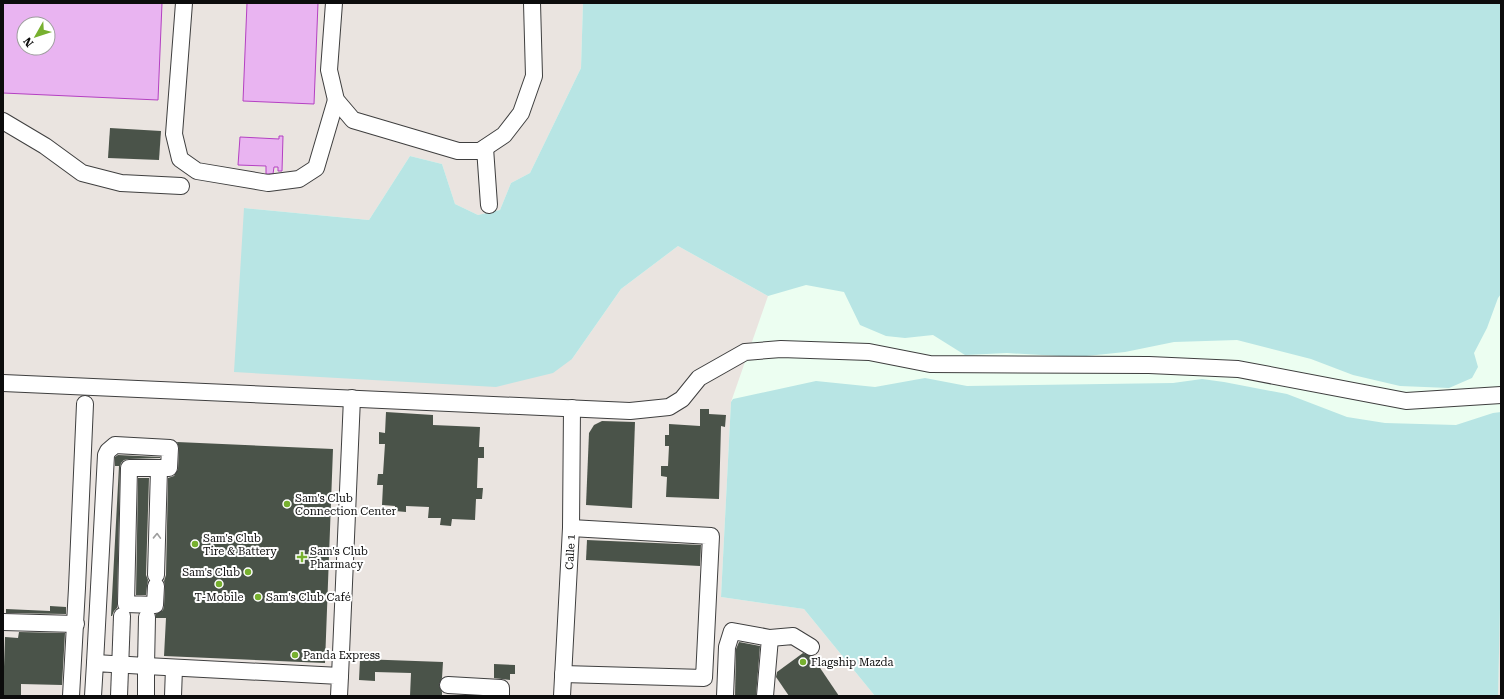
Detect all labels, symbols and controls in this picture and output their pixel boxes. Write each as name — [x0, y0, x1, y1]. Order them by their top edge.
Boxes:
north arrow — [16, 16, 56, 56]
text: N — [21, 34, 36, 49]
place label: Sam's Club Connection Center — [295, 492, 396, 518]
marker: Sam's Club Connection Center — [282, 499, 292, 509]
place label: Sam's Club Tire & Battery — [203, 532, 277, 558]
one-way arrow — [153, 533, 161, 539]
street label: Calle 1 — [563, 534, 578, 570]
marker: Sam's Club Tire & Battery — [190, 539, 200, 549]
place label: Sam's Club Pharmacy — [310, 545, 368, 571]
marker: Sam's Club Pharmacy — [297, 552, 307, 562]
place label: Sam's Club — [182, 566, 240, 579]
marker: Sam's Club — [243, 567, 253, 577]
marker: T-Mobile — [214, 579, 224, 589]
place label: T-Mobile — [195, 591, 243, 604]
place label: Sam's Club Café — [266, 591, 351, 604]
marker: Sam's Club Café — [253, 592, 263, 602]
place label: Panda Express — [303, 649, 380, 662]
marker: Panda Express — [290, 650, 300, 660]
place label: Flagship Mazda — [811, 656, 894, 669]
marker: Flagship Mazda — [798, 657, 808, 667]

